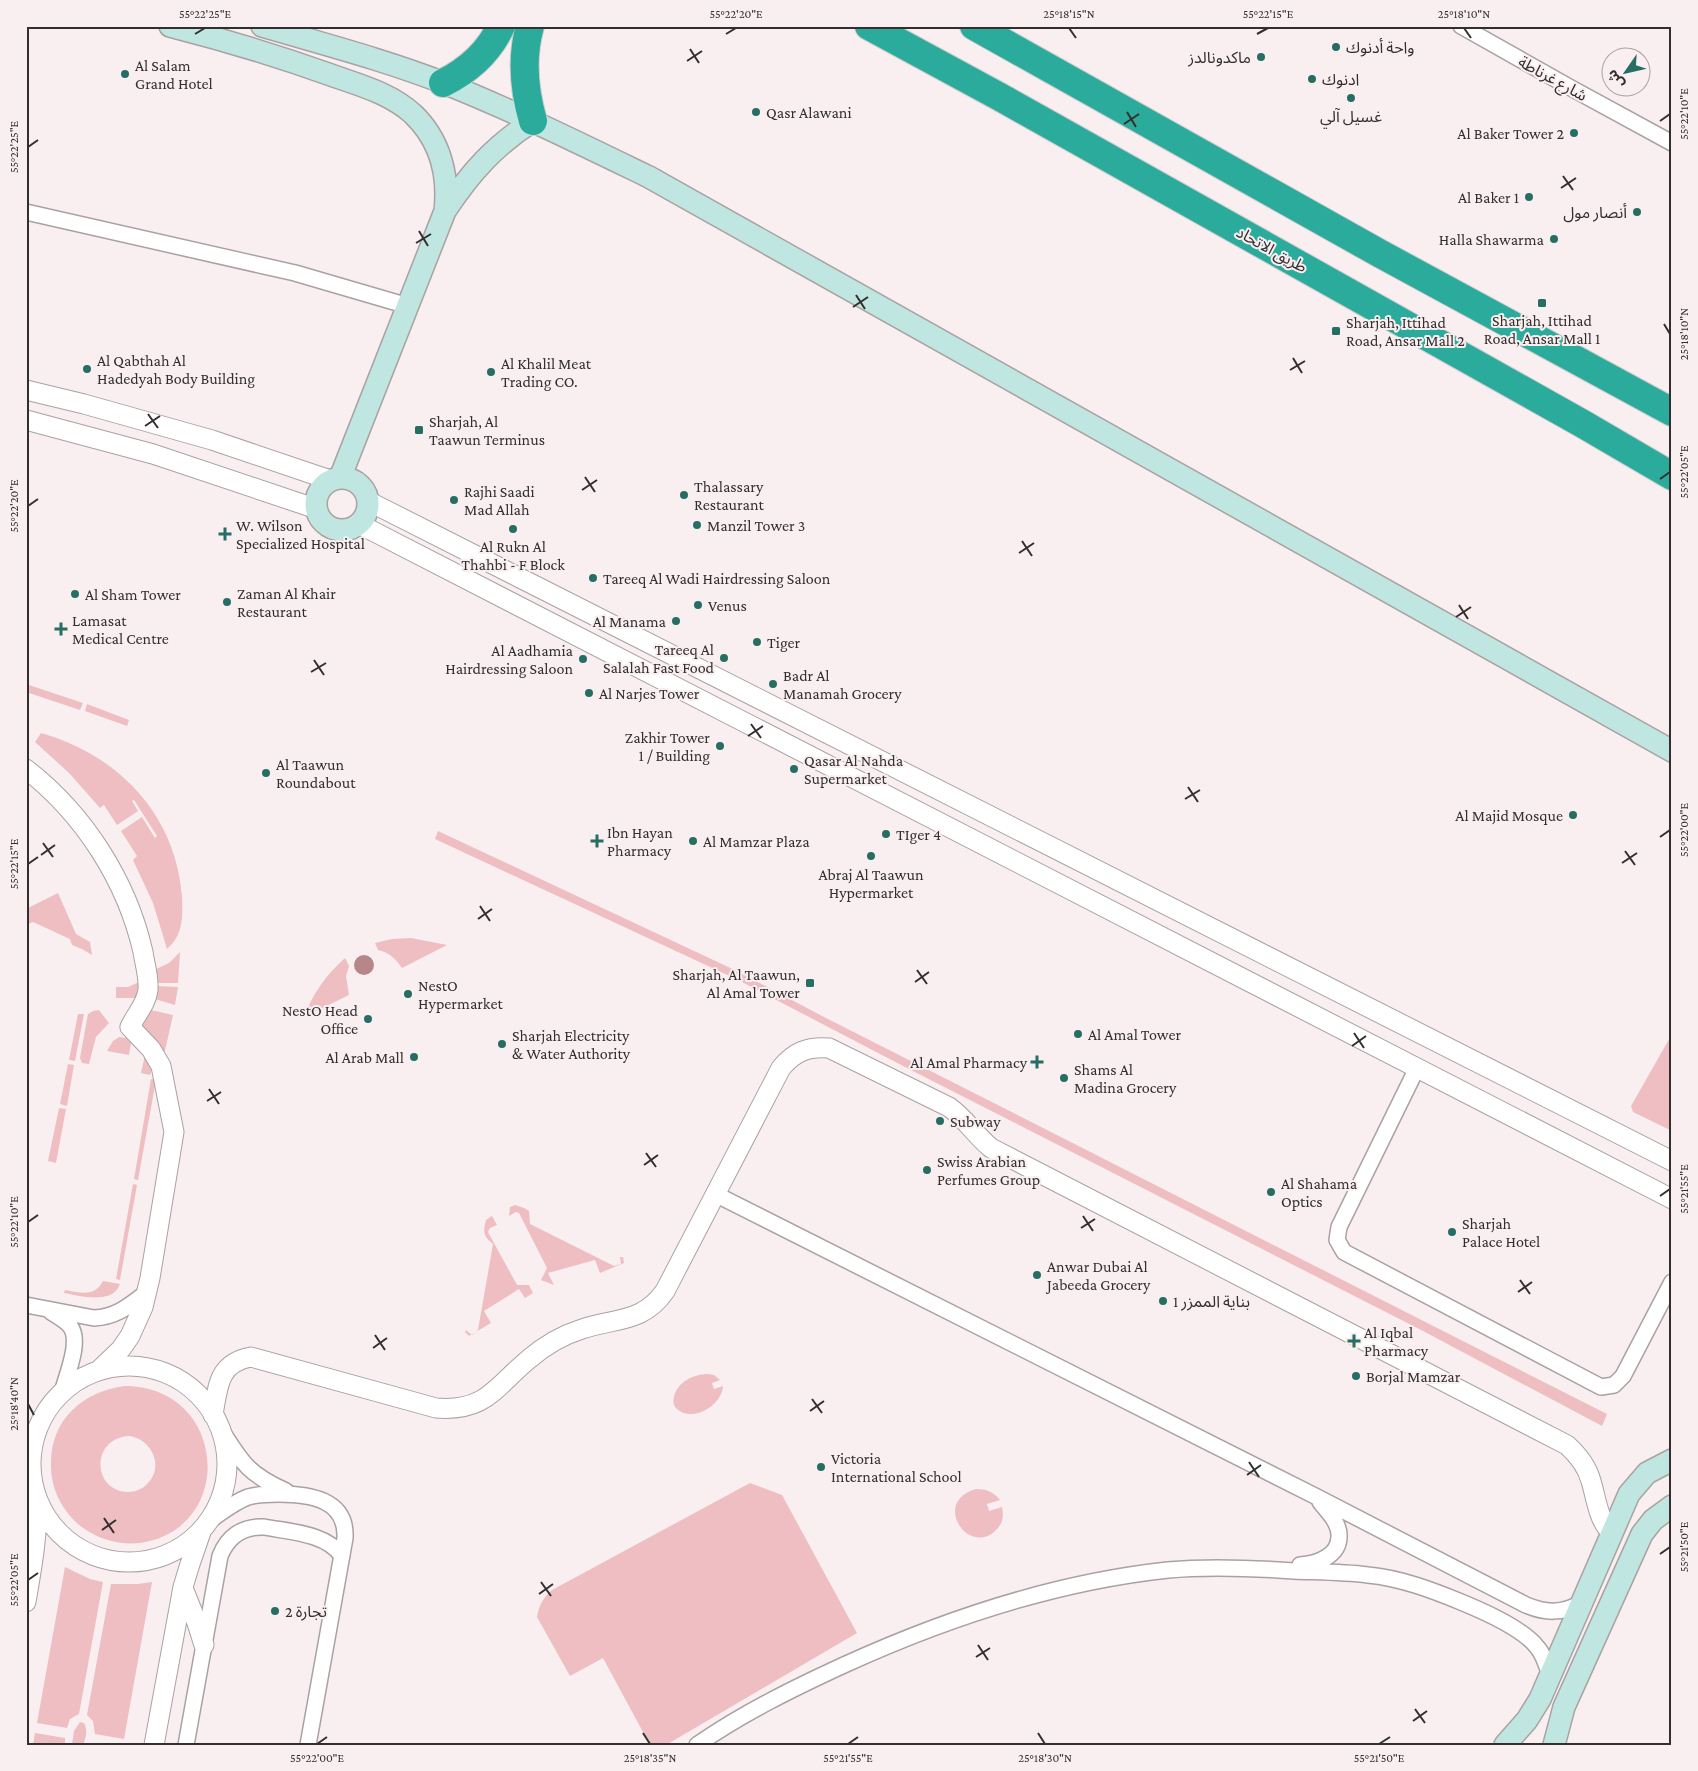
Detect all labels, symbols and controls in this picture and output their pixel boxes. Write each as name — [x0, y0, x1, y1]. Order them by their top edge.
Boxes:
text: 55°22'25"E — [179, 7, 232, 21]
text: 55°22'20"E — [709, 7, 763, 21]
text: 25°18'15"N — [1043, 7, 1095, 21]
text: 55°22'15"E — [1243, 7, 1294, 21]
text: 25°18'10"N — [1438, 7, 1490, 21]
place label: واحة أدنوك — [1346, 38, 1415, 57]
marker: واحة أدنوك — [1330, 41, 1342, 53]
north arrow — [1600, 48, 1650, 98]
place label: ماكدونالدز — [1187, 49, 1251, 67]
marker: ماكدونالدز — [1255, 51, 1267, 63]
street label: شارع غرناطة — [1514, 53, 1590, 108]
place label: Al Salam Grand Hotel — [135, 57, 213, 92]
text: ش — [1603, 67, 1627, 92]
marker: Al Salam Grand Hotel — [119, 68, 131, 80]
place label: ادنوك — [1322, 71, 1359, 89]
marker: ادنوك — [1306, 73, 1318, 85]
text: 55°22'10"E — [1677, 88, 1691, 140]
marker: غسيل آلي — [1345, 92, 1357, 104]
place label: Qasr Alawani — [766, 104, 852, 121]
marker: Qasr Alawani — [750, 106, 762, 118]
place label: غسيل آلي — [1320, 108, 1382, 129]
text: 55°22'25"E — [7, 120, 21, 173]
place label: Al Baker Tower 2 — [1457, 125, 1564, 142]
marker: Al Baker Tower 2 — [1568, 127, 1580, 139]
place label: Al Baker 1 — [1458, 189, 1519, 206]
marker: Al Baker 1 — [1523, 191, 1535, 203]
place label: أنصار مول — [1563, 203, 1627, 223]
marker: أنصار مول — [1631, 206, 1643, 218]
street label: طريق الاتحاد — [1233, 223, 1310, 278]
place label: Halla Shawarma — [1439, 231, 1545, 248]
marker: Halla Shawarma — [1548, 233, 1560, 245]
marker: Sharjah, Ittihad Road, Ansar Mall 1 — [1536, 297, 1548, 309]
text: 25°18'10"N — [1677, 308, 1691, 360]
place label: Sharjah, Ittihad Road, Ansar Mall 1 — [1484, 312, 1600, 347]
place label: Sharjah, Ittihad Road, Ansar Mall 2 — [1346, 314, 1465, 349]
marker: Sharjah, Ittihad Road, Ansar Mall 2 — [1330, 325, 1342, 337]
place label: Al Qabthah Al Hadedyah Body Building — [97, 352, 255, 388]
place label: Al Khalil Meat Trading CO. — [501, 355, 592, 391]
marker: Al Qabthah Al Hadedyah Body Building — [81, 363, 93, 375]
marker: Al Khalil Meat Trading CO. — [485, 366, 497, 378]
place label: Sharjah, Al Taawun Terminus — [429, 413, 545, 448]
marker: Sharjah, Al Taawun Terminus — [413, 424, 425, 436]
text: 55°22'05"E — [1677, 445, 1691, 498]
place label: Thalassary Restaurant — [694, 478, 764, 513]
text: 55°22'20"E — [7, 479, 21, 533]
place label: Rajhi Saadi Mad Allah — [464, 483, 535, 518]
marker: Thalassary Restaurant — [678, 489, 690, 501]
marker: Rajhi Saadi Mad Allah — [448, 494, 460, 506]
place label: W. Wilson Specialized Hospital — [236, 517, 365, 553]
place label: Manzil Tower 3 — [707, 517, 805, 534]
marker: Manzil Tower 3 — [691, 519, 703, 531]
marker: Al Rukn Al Thahbi - F Block — [507, 523, 519, 535]
marker: W. Wilson Specialized Hospital — [218, 527, 232, 541]
place label: Al Rukn Al Thahbi - F Block — [461, 538, 565, 573]
place label: Tareeq Al Wadi Hairdressing Saloon — [603, 570, 831, 588]
marker: Tareeq Al Wadi Hairdressing Saloon — [587, 572, 599, 584]
place label: Zaman Al Khair Restaurant — [237, 585, 336, 620]
place label: Al Sham Tower — [85, 586, 181, 603]
marker: Al Sham Tower — [69, 588, 81, 600]
marker: Zaman Al Khair Restaurant — [221, 596, 233, 608]
place label: Venus — [708, 597, 747, 614]
marker: Venus — [692, 599, 704, 611]
place label: Lamasat Medical Centre — [72, 612, 169, 647]
place label: Al Manama — [593, 613, 667, 630]
marker: Al Manama — [670, 615, 682, 627]
marker: Lamasat Medical Centre — [54, 622, 68, 636]
place label: Tiger — [767, 634, 801, 652]
marker: Tiger — [751, 636, 763, 648]
place label: Tareeq Al Salalah Fast Food — [603, 641, 715, 676]
place label: Al Aadhamia Hairdressing Saloon — [445, 642, 574, 678]
marker: Tareeq Al Salalah Fast Food — [718, 652, 730, 664]
marker: Al Aadhamia Hairdressing Saloon — [577, 653, 589, 665]
place label: Badr Al Manamah Grocery — [783, 667, 902, 703]
marker: Badr Al Manamah Grocery — [767, 678, 779, 690]
place label: Al Narjes Tower — [599, 685, 700, 703]
marker: Al Narjes Tower — [583, 687, 595, 699]
place label: Zakhir Tower 1 / Building — [625, 729, 710, 765]
marker: Zakhir Tower 1 / Building — [714, 740, 726, 752]
place label: Qasar Al Nahda Supermarket — [804, 752, 904, 788]
place label: Al Taawun Roundabout — [276, 756, 356, 791]
marker: Qasar Al Nahda Supermarket — [788, 763, 800, 775]
marker: Al Taawun Roundabout — [260, 767, 272, 779]
text: 55°22'00"E — [1677, 803, 1691, 857]
place label: Al Majid Mosque — [1455, 807, 1563, 825]
marker: Al Majid Mosque — [1567, 809, 1579, 821]
place label: Ibn Hayan Pharmacy — [607, 824, 673, 860]
place label: TIger 4 — [896, 826, 941, 844]
marker: TIger 4 — [880, 828, 892, 840]
place label: Al Mamzar Plaza — [703, 833, 810, 850]
marker: Ibn Hayan Pharmacy — [591, 835, 603, 847]
marker: Al Mamzar Plaza — [687, 835, 699, 847]
text: 55°22'15"E — [7, 838, 21, 889]
marker: Abraj Al Taawun Hypermarket — [865, 850, 877, 862]
place label: Abraj Al Taawun Hypermarket — [819, 866, 924, 902]
place label: Sharjah, Al Taawun, Al Amal Tower — [673, 966, 800, 1001]
place label: NestO Hypermarket — [418, 977, 503, 1013]
marker: Sharjah, Al Taawun, Al Amal Tower — [804, 977, 816, 989]
marker: NestO Hypermarket — [402, 988, 414, 1000]
place label: NestO Head Office — [282, 1002, 359, 1037]
marker: NestO Head Office — [362, 1013, 374, 1025]
place label: Al Amal Tower — [1088, 1026, 1182, 1043]
place label: Sharjah Electricity & Water Authority — [512, 1027, 631, 1063]
marker: Al Amal Tower — [1072, 1028, 1084, 1040]
marker: Sharjah Electricity & Water Authority — [496, 1038, 508, 1050]
place label: Al Arab Mall — [326, 1049, 404, 1066]
marker: Al Arab Mall — [408, 1051, 420, 1063]
place label: Al Amal Pharmacy — [910, 1054, 1028, 1072]
marker: Al Amal Pharmacy — [1031, 1056, 1043, 1068]
place label: Shams Al Madina Grocery — [1074, 1061, 1177, 1097]
marker: Shams Al Madina Grocery — [1058, 1072, 1070, 1084]
place label: Subway — [950, 1113, 1001, 1131]
marker: Subway — [934, 1115, 946, 1127]
place label: Swiss Arabian Perfumes Group — [937, 1153, 1040, 1189]
marker: Swiss Arabian Perfumes Group — [921, 1164, 933, 1176]
text: 55°21'55"E — [1677, 1164, 1691, 1214]
place label: Al Shahama Optics — [1281, 1175, 1358, 1211]
marker: Al Shahama Optics — [1265, 1186, 1277, 1198]
text: 55°22'10"E — [7, 1196, 21, 1248]
place label: Sharjah Palace Hotel — [1462, 1215, 1540, 1250]
marker: Sharjah Palace Hotel — [1446, 1226, 1458, 1238]
place label: Anwar Dubai Al Jabeeda Grocery — [1045, 1258, 1151, 1294]
marker: Anwar Dubai Al Jabeeda Grocery — [1031, 1269, 1043, 1281]
place label: بناية الممزر 1 — [1173, 1293, 1250, 1311]
marker: بناية الممزر 1 — [1157, 1295, 1169, 1307]
place label: Al Iqbal Pharmacy — [1364, 1324, 1429, 1360]
marker: Al Iqbal Pharmacy — [1348, 1335, 1360, 1347]
place label: Borjal Mamzar — [1366, 1368, 1461, 1386]
marker: Borjal Mamzar — [1350, 1370, 1362, 1382]
text: 25°18'40"N — [7, 1377, 21, 1431]
place label: Victoria International School — [831, 1450, 962, 1485]
marker: Victoria International School — [815, 1461, 827, 1473]
text: 55°21'50"E — [1677, 1521, 1691, 1572]
text: 55°22'05"E — [7, 1553, 21, 1606]
place label: تجارة 2 — [285, 1603, 327, 1621]
marker: تجارة 2 — [269, 1605, 281, 1617]
text: 55°22'00"E — [290, 1751, 344, 1765]
text: 25°18'35"N — [624, 1751, 676, 1765]
text: 55°21'55"E — [823, 1751, 873, 1765]
text: 25°18'30"N — [1018, 1751, 1072, 1765]
text: 55°21'50"E — [1354, 1751, 1405, 1765]

